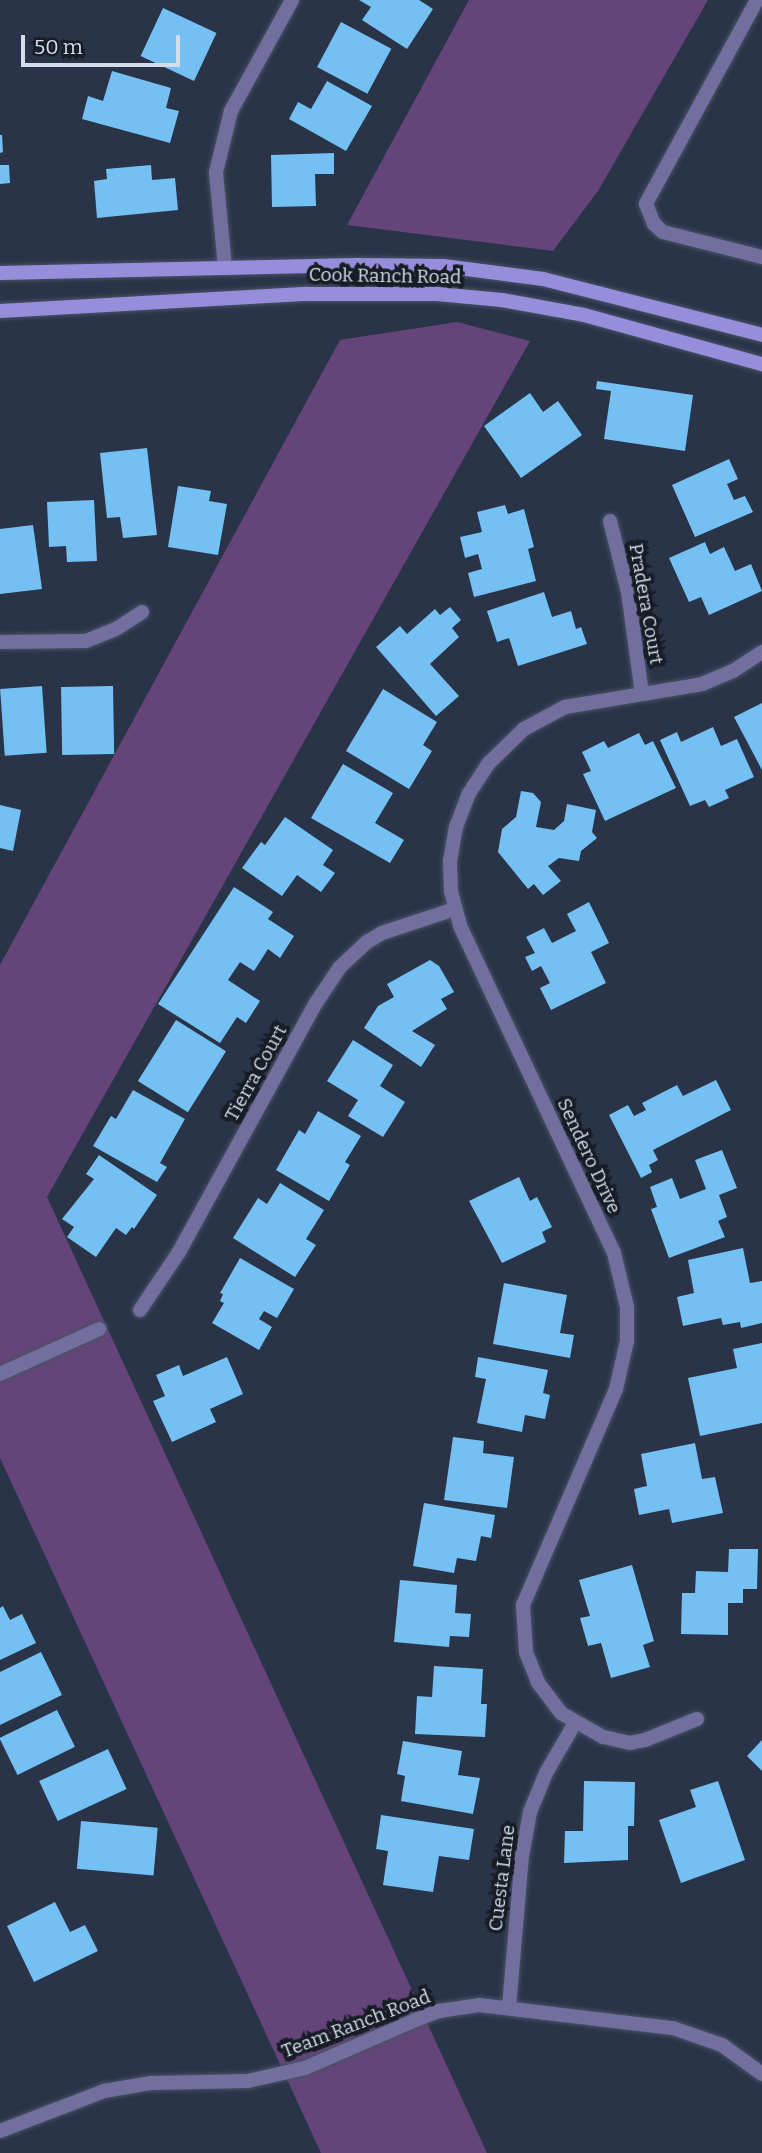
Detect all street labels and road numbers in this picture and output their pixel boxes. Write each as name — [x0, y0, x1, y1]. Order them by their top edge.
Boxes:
street label: Cook Ranch Road — [309, 263, 461, 289]
street label: Pradera Court — [624, 542, 668, 666]
street label: Tierra Court — [220, 1021, 292, 1125]
street label: Sendero Drive — [552, 1095, 626, 1217]
street label: Cuesta Lane — [484, 1824, 520, 1932]
street label: Team Ranch Road — [279, 1985, 433, 2063]

